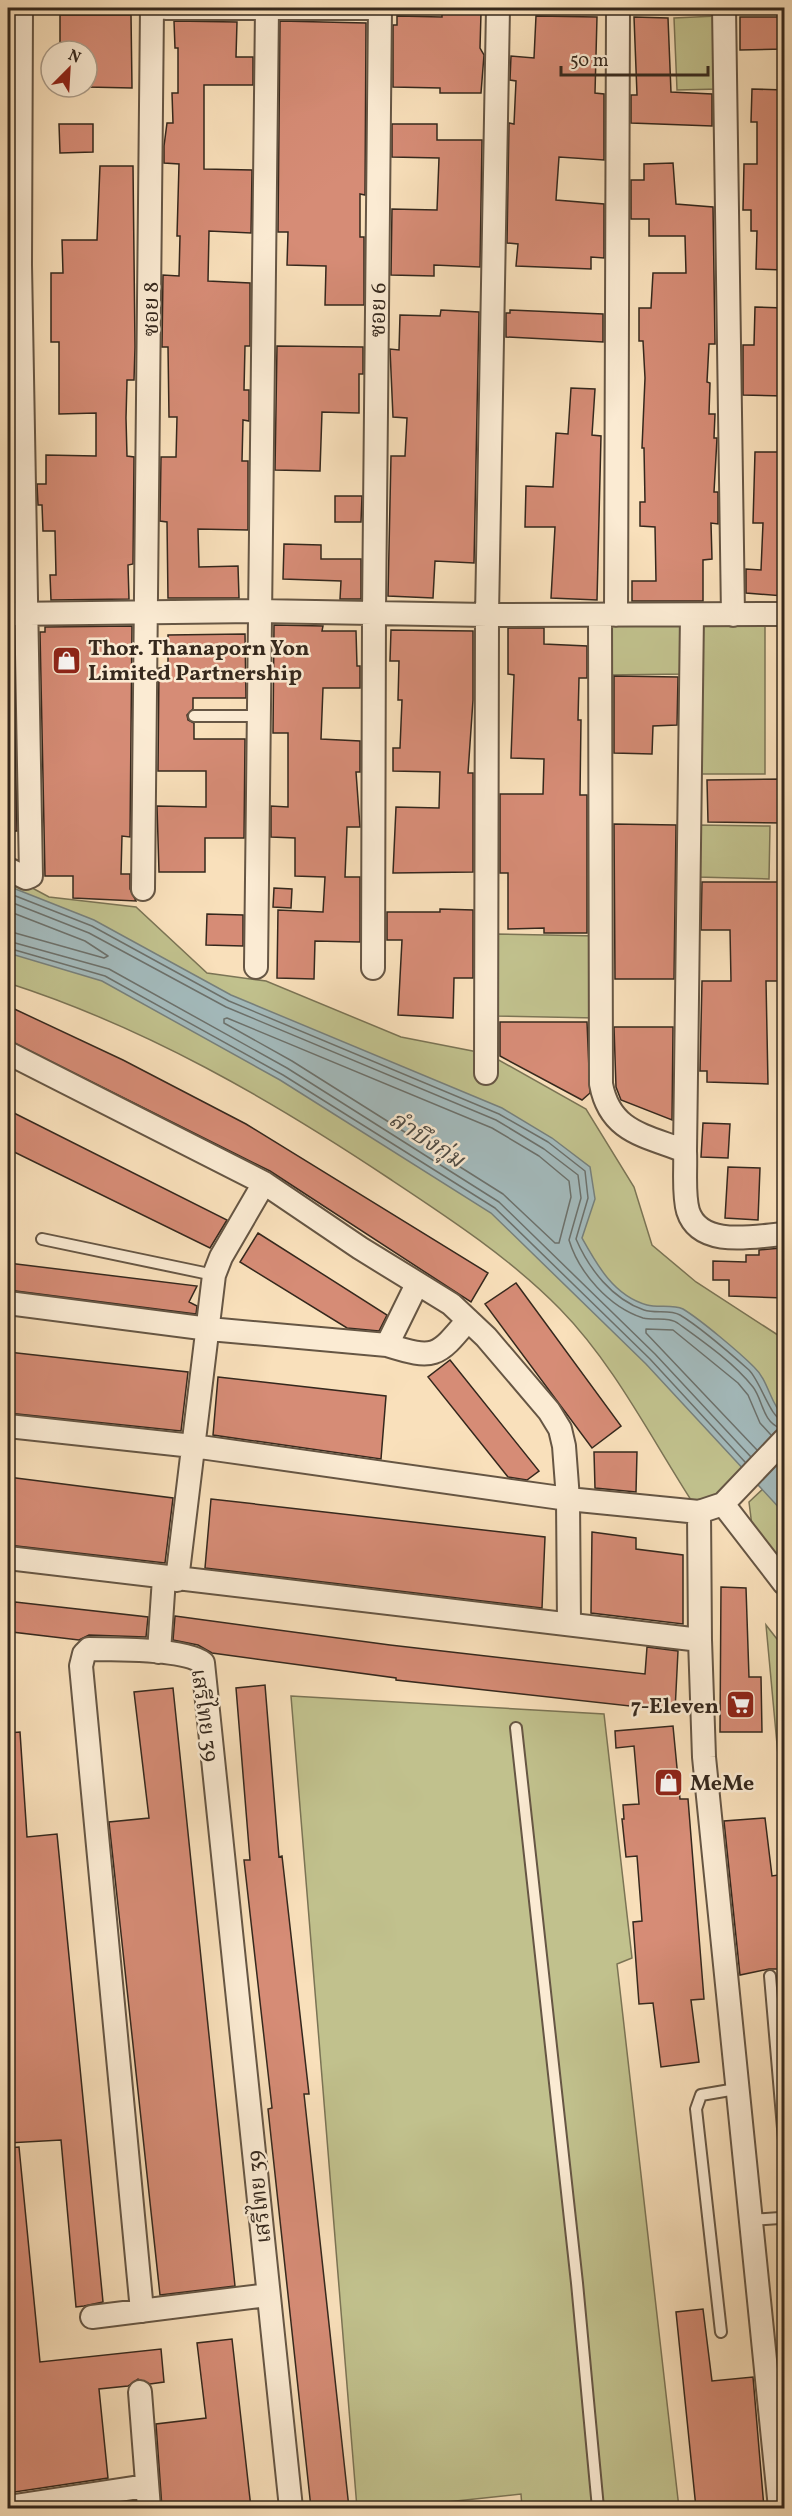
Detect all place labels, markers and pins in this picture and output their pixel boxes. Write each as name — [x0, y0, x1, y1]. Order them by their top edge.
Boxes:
place label: Thor. Thanaporn Yon Limited Partnership — [88, 634, 310, 690]
shop icon: Thor. Thanaporn Yon Limited Partnership — [51, 644, 83, 676]
supermarket icon: 7-Eleven — [724, 1689, 756, 1721]
place label: 7-Eleven — [631, 1692, 719, 1723]
shop icon: MeMe — [653, 1766, 685, 1798]
place label: MeMe — [690, 1769, 754, 1800]

